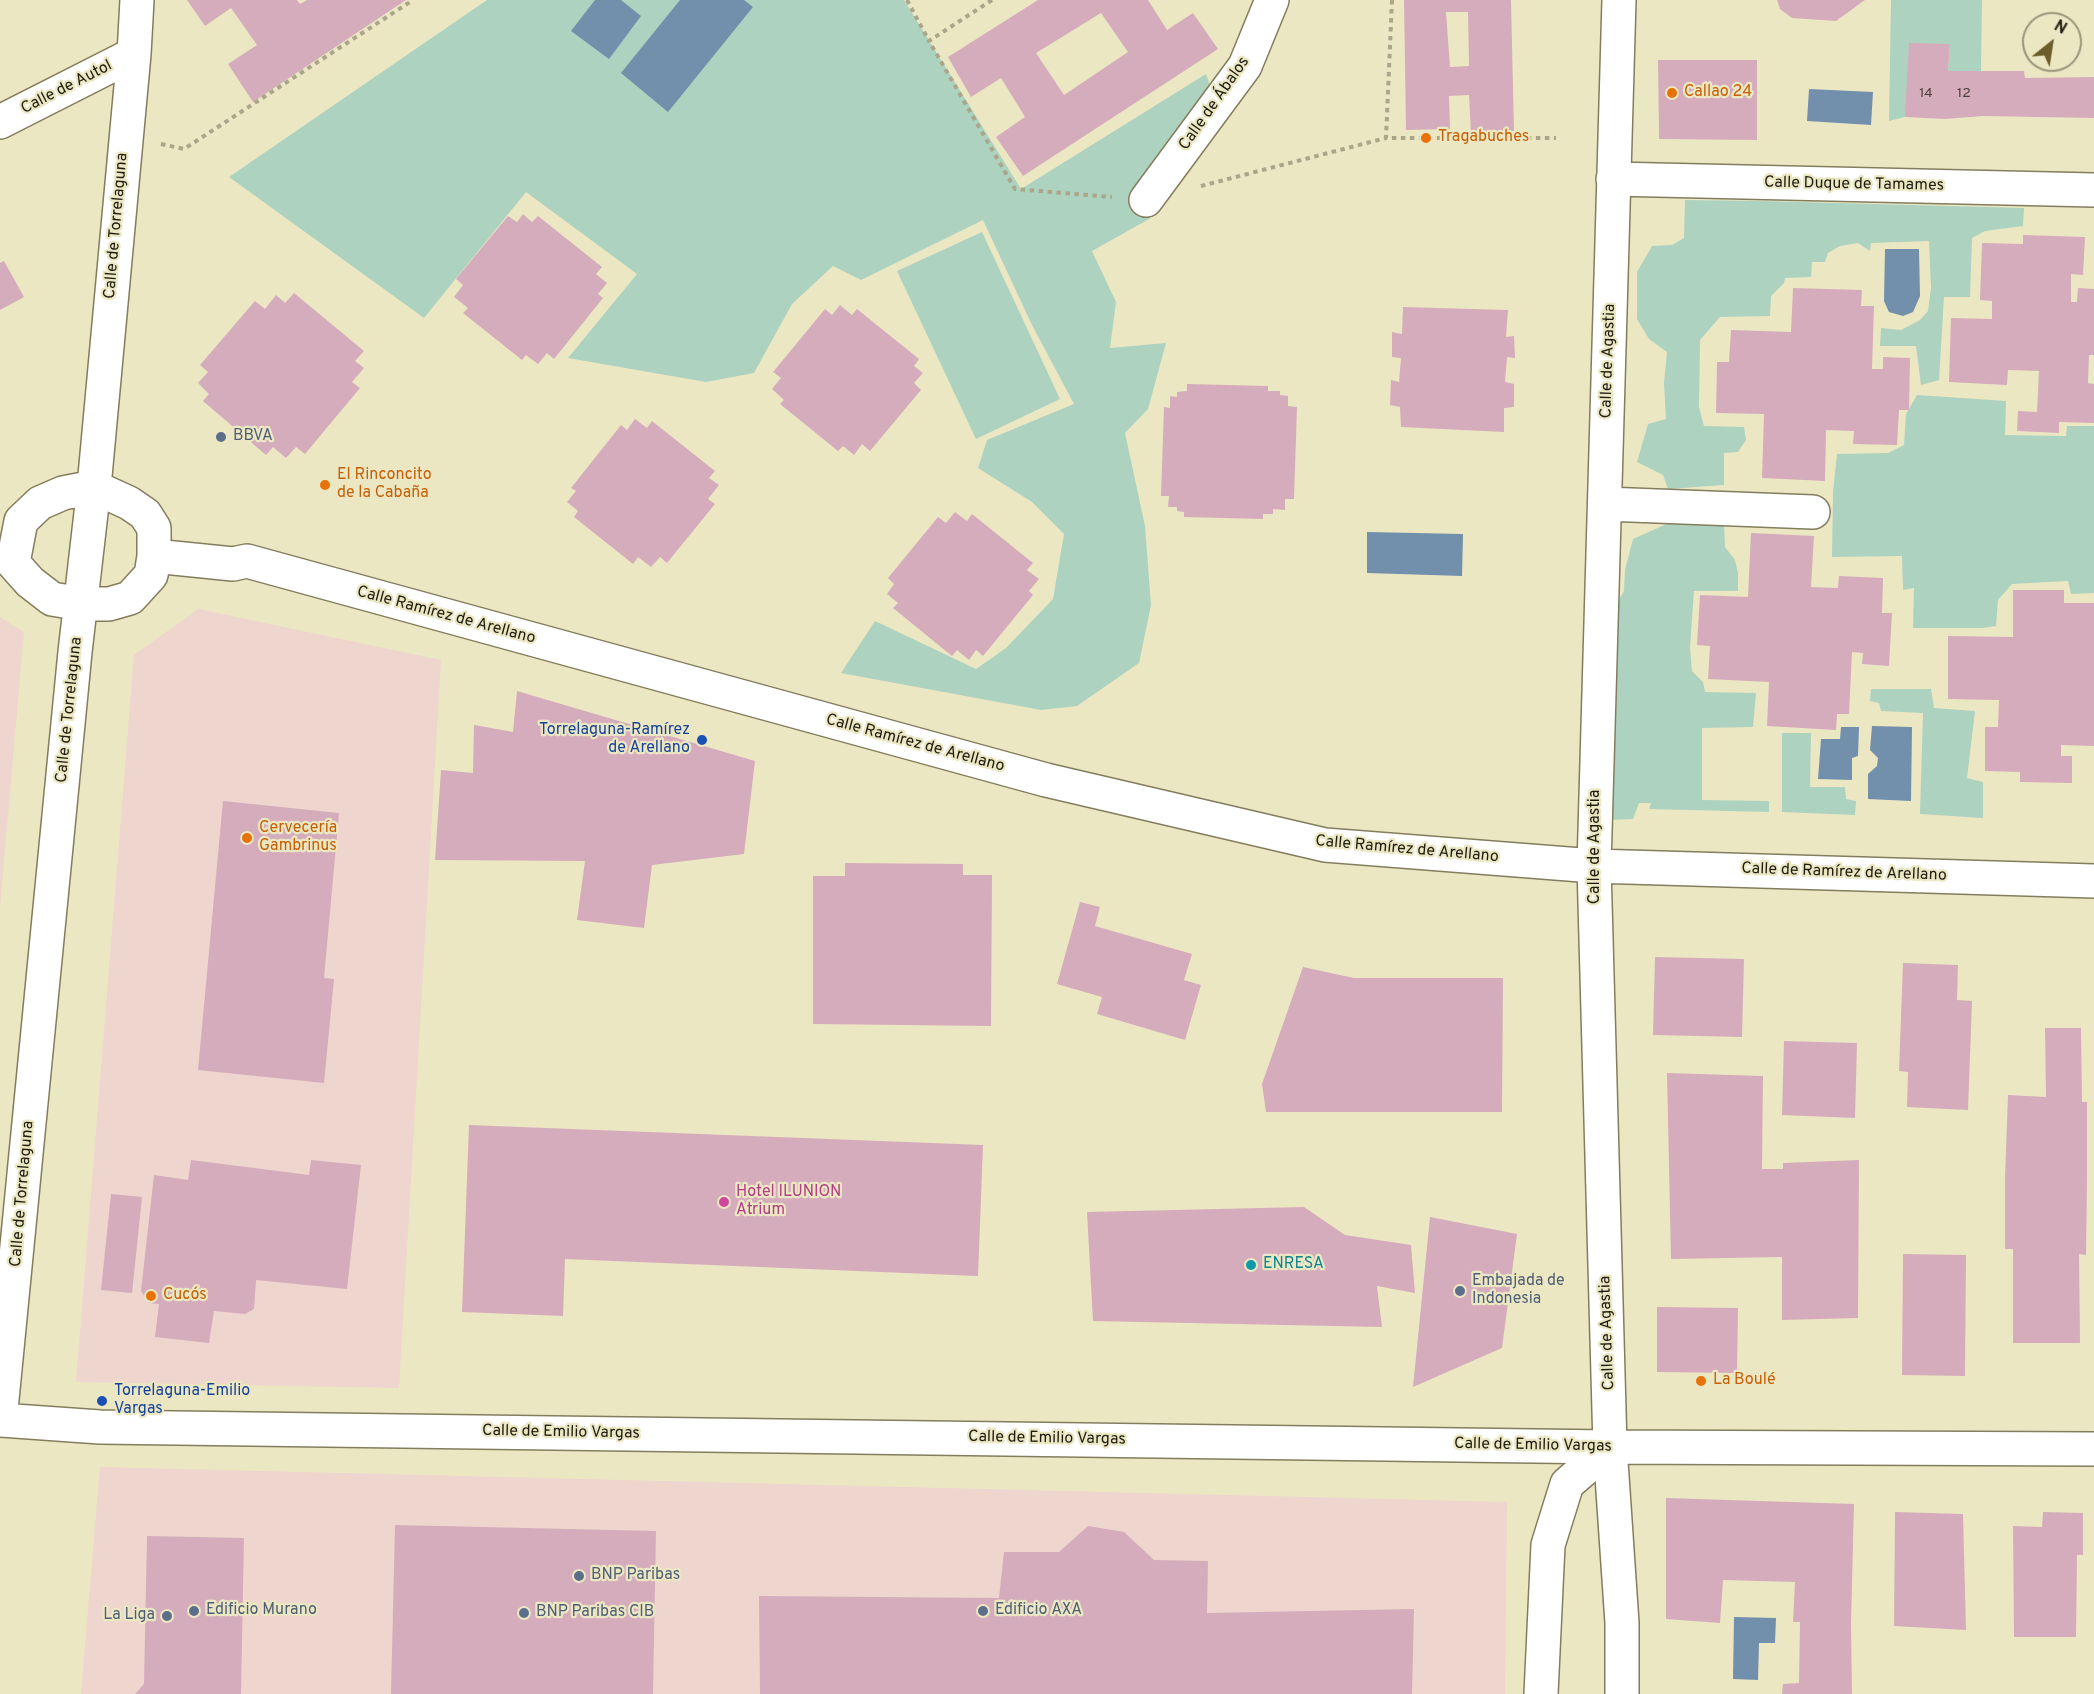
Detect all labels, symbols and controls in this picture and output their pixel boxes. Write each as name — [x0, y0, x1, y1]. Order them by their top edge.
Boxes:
north arrow — [2022, 12, 2082, 72]
text: N — [2050, 17, 2070, 40]
street label: Calle de Ábalos — [1176, 54, 1254, 154]
street label: Calle de Autol — [18, 57, 116, 119]
place label: Callao 24 — [1684, 83, 1752, 103]
marker: Callao 24 — [1665, 86, 1679, 100]
house number: 14 — [1919, 86, 1933, 102]
house number: 12 — [1957, 86, 1971, 102]
place label: Tragabuches — [1438, 128, 1529, 148]
marker: Tragabuches — [1419, 131, 1433, 145]
street label: Calle de Torrelaguna — [101, 152, 133, 300]
street label: Calle Duque de Tamames — [1764, 174, 1944, 196]
street label: Calle de Agastia — [1597, 303, 1621, 419]
place label: BBVA — [233, 427, 273, 447]
marker: BBVA — [214, 430, 228, 444]
place label: El Rinconcito de la Cabaña — [337, 466, 432, 504]
marker: El Rinconcito de la Cabaña — [318, 478, 332, 492]
street label: Calle Ramírez de Arellano — [355, 583, 537, 649]
street label: Calle de Torrelaguna — [53, 636, 87, 784]
street label: Calle Ramírez de Arellano — [824, 711, 1006, 777]
place label: Torrelaguna-Ramírez de Arellano — [539, 721, 690, 759]
marker: Torrelaguna-Ramírez de Arellano — [695, 733, 709, 747]
street label: Calle de Agastia — [1586, 790, 1606, 904]
place label: Cervecería Gambrinus — [259, 819, 337, 857]
marker: Cervecería Gambrinus — [240, 831, 254, 845]
street label: Calle Ramírez de Arellano — [1314, 832, 1500, 868]
street label: Calle de Ramírez de Arellano — [1741, 860, 1947, 886]
street label: Calle de Torrelaguna — [7, 1120, 39, 1268]
place label: Hotel ILUNION Atrium — [736, 1183, 841, 1221]
marker: Hotel ILUNION Atrium — [717, 1195, 731, 1209]
place label: ENRESA — [1263, 1255, 1324, 1275]
marker: ENRESA — [1244, 1258, 1258, 1272]
place label: Embajada de Indonesia — [1472, 1272, 1565, 1310]
street label: Calle de Agastia — [1596, 1275, 1620, 1391]
marker: Embajada de Indonesia — [1453, 1284, 1467, 1298]
place label: Cuco´s — [163, 1286, 207, 1306]
marker: Cuco´s — [144, 1289, 158, 1303]
place label: La Boulé — [1713, 1371, 1775, 1391]
marker: La Boulé — [1694, 1374, 1708, 1388]
place label: Torrelaguna-Emilio Vargas — [114, 1382, 250, 1420]
marker: Torrelaguna-Emilio Vargas — [95, 1394, 109, 1408]
street label: Calle de Emilio Vargas — [482, 1422, 640, 1444]
street label: Calle de Emilio Vargas — [968, 1428, 1126, 1450]
street label: Calle de Emilio Vargas — [1454, 1435, 1612, 1457]
place label: BNP Paribas — [591, 1566, 680, 1586]
marker: BNP Paribas — [572, 1569, 586, 1583]
place label: Edificio Murano — [206, 1601, 317, 1621]
place label: Edificio AXA — [995, 1601, 1082, 1621]
place label: BNP Paribas CIB — [536, 1603, 654, 1623]
marker: Edificio Murano — [187, 1604, 201, 1618]
marker: Edificio AXA — [976, 1604, 990, 1618]
place label: La Liga — [103, 1606, 155, 1626]
marker: BNP Paribas CIB — [517, 1606, 531, 1620]
marker: La Liga — [160, 1609, 174, 1623]

